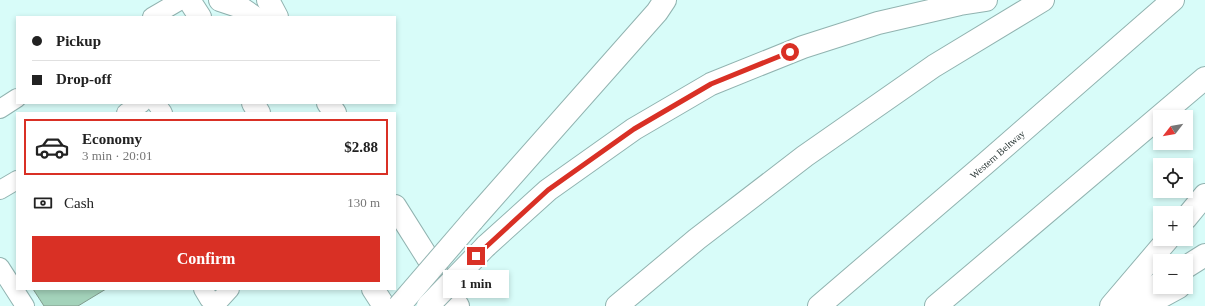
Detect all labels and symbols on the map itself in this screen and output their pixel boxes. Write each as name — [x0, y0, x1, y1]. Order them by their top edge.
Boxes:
route start — [781, 43, 799, 61]
north arrow — [1153, 110, 1193, 150]
street label: Western Beltway — [968, 128, 1027, 181]
route end — [467, 247, 485, 265]
callout: 1 min — [443, 270, 509, 298]

